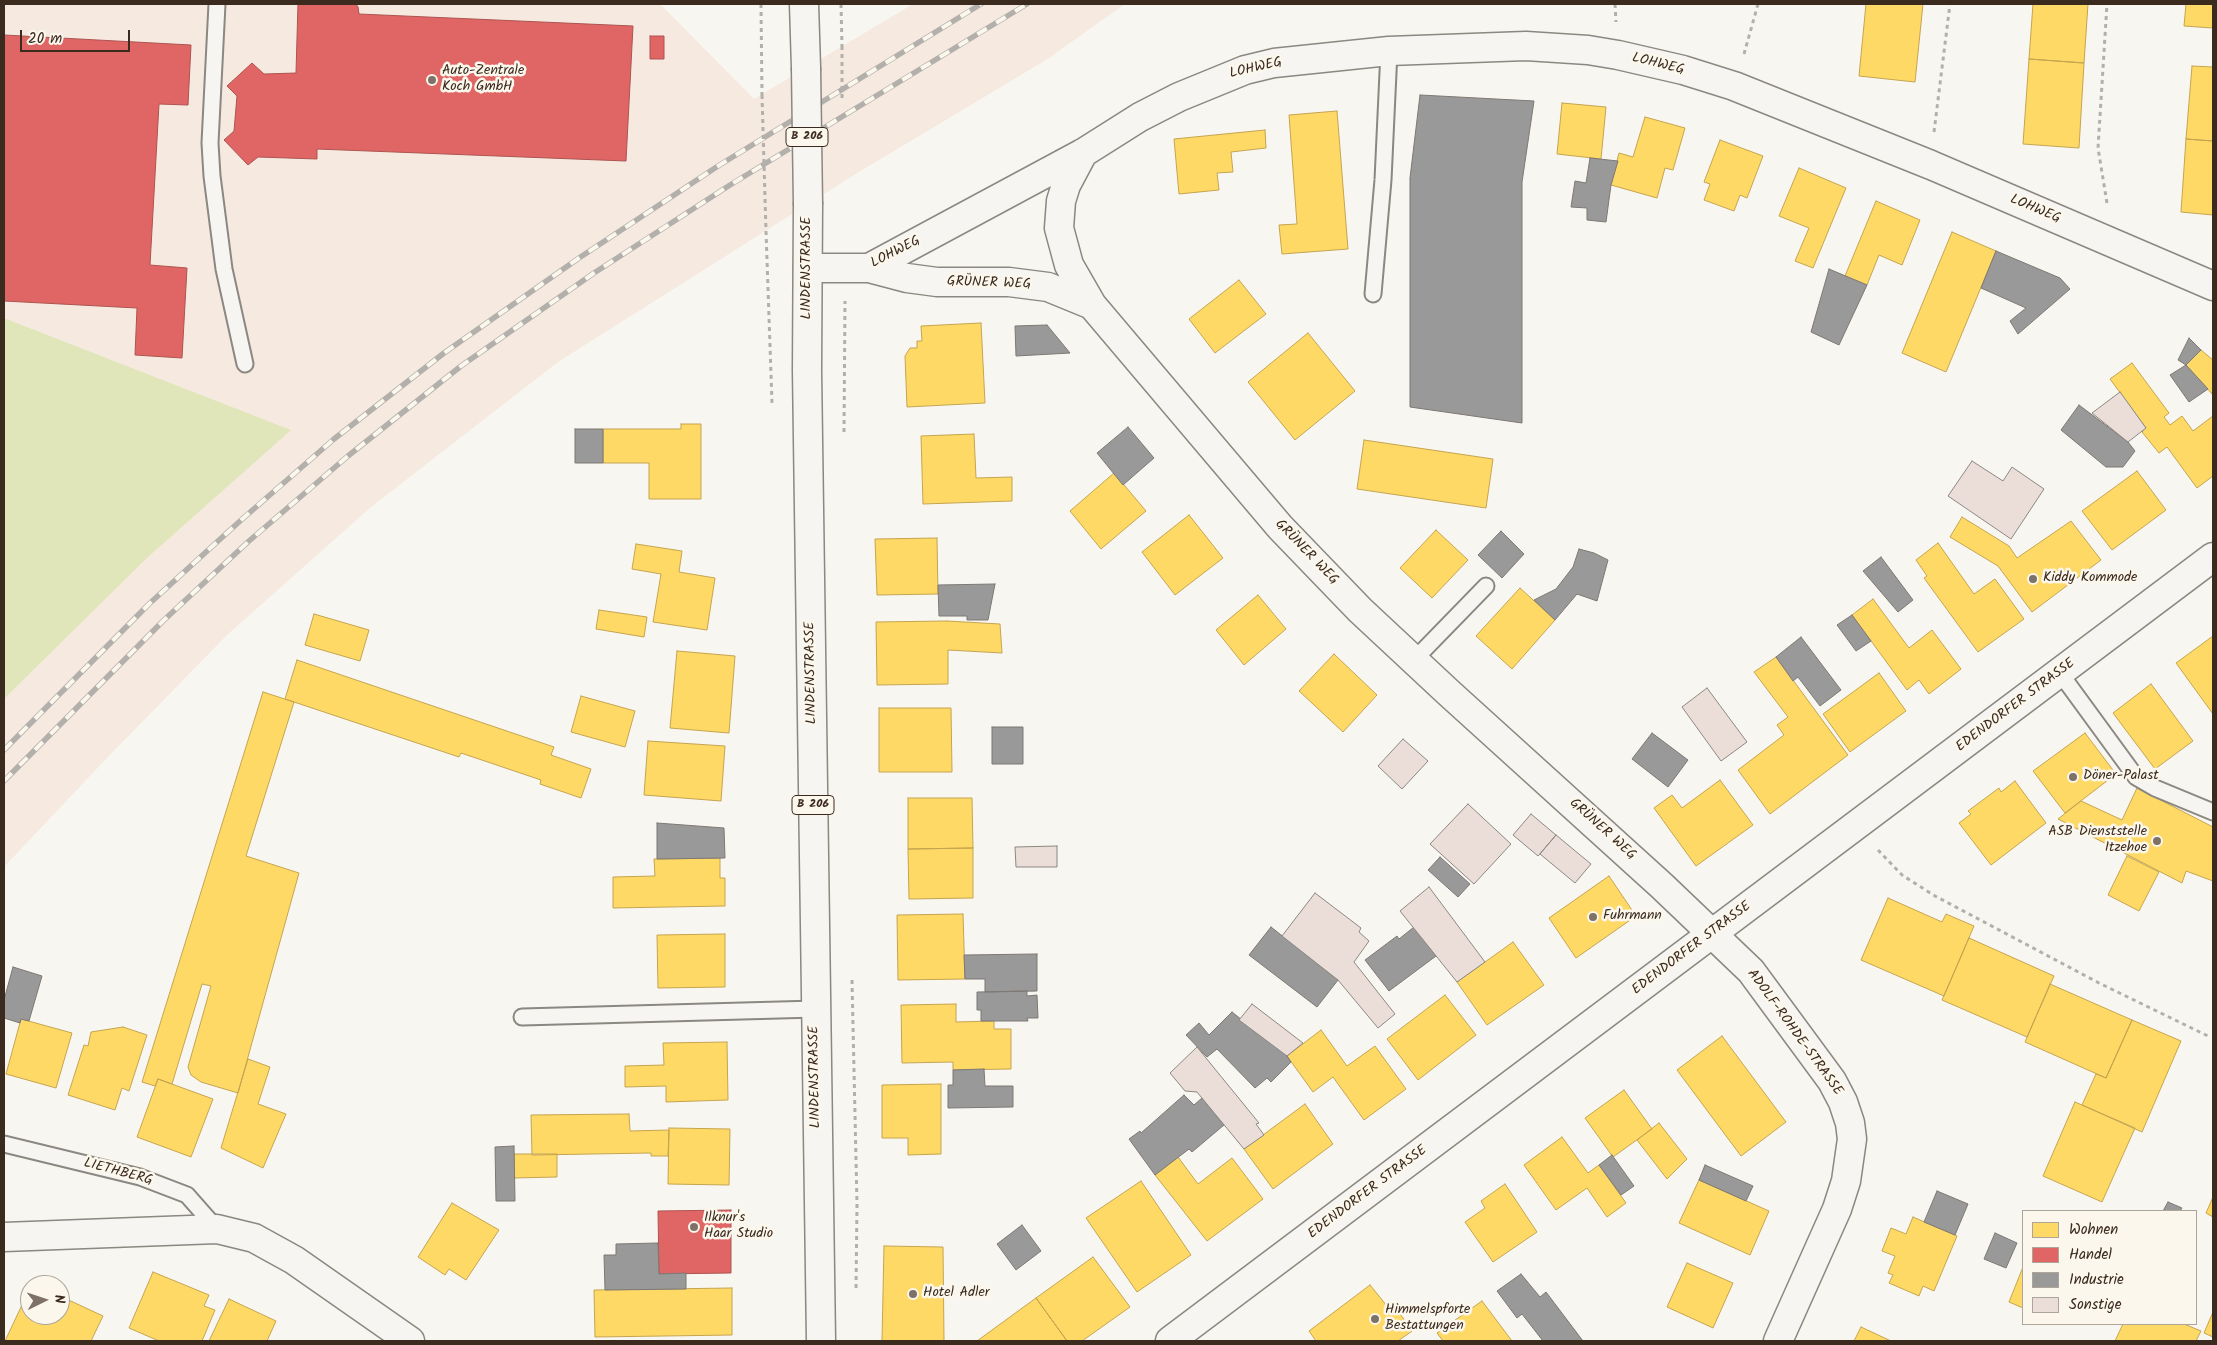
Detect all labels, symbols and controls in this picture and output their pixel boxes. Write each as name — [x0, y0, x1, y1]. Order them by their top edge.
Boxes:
scale bar — [22, 20, 132, 52]
text: 20 m — [28, 27, 62, 51]
street label: LOHWEG — [1630, 50, 1686, 80]
street label: LOHWEG — [1228, 55, 1284, 83]
place label: Auto-Zentrale Koch GmbH — [442, 64, 524, 96]
marker: Auto-Zentrale Koch GmbH — [426, 74, 438, 86]
road number: B 206 — [786, 128, 828, 146]
street label: LOHWEG — [2007, 192, 2063, 228]
street label: LINDENSTRASSE — [800, 217, 816, 319]
street label: LOHWEG — [868, 233, 924, 273]
street label: GRÜNER WEG — [947, 274, 1031, 294]
street label: GRÜNER WEG — [1271, 517, 1341, 589]
place label: Kiddy Kommode — [2043, 571, 2137, 587]
marker: Kiddy Kommode — [2027, 573, 2039, 585]
street label: LINDENSTRASSE — [803, 621, 821, 725]
street label: EDENDORFER STRASSE — [1953, 656, 2079, 756]
place label: Döner-Palast — [2083, 769, 2159, 785]
marker: Döner-Palast — [2067, 771, 2079, 783]
road number: B 206 — [792, 796, 834, 814]
street label: GRÜNER WEG — [1565, 796, 1639, 864]
place label: ASB Dienststelle Itzehoe — [2048, 825, 2147, 858]
marker: ASB Dienststelle Itzehoe — [2151, 835, 2163, 847]
street label: EDENDORFER STRASSE — [1629, 899, 1755, 999]
place label: Fuhrmann — [1603, 909, 1662, 925]
marker: Fuhrmann — [1587, 911, 1599, 923]
street label: ADOLF-ROHDE-STRASSE — [1743, 967, 1845, 1099]
street label: LINDENSTRASSE — [807, 1025, 825, 1129]
street label: EDENDORFER STRASSE — [1305, 1143, 1431, 1243]
street label: LIETHBERG — [82, 1156, 154, 1190]
legend — [2022, 1210, 2197, 1325]
place label: Ilknur's Haar Studio — [704, 1211, 773, 1244]
text: Wohnen — [2069, 1218, 2118, 1242]
marker: Ilknur's Haar Studio — [688, 1221, 700, 1233]
text: Handel — [2069, 1243, 2112, 1267]
text: Industrie — [2069, 1268, 2124, 1292]
north arrow — [20, 1275, 70, 1325]
place label: Hotel Adler — [923, 1286, 989, 1302]
marker: Hotel Adler — [907, 1288, 919, 1300]
text: Sonstige — [2069, 1293, 2121, 1317]
text: N — [48, 1294, 70, 1304]
place label: Himmelspforte Bestattungen — [1385, 1303, 1470, 1335]
marker: Himmelspforte Bestattungen — [1369, 1313, 1381, 1325]

